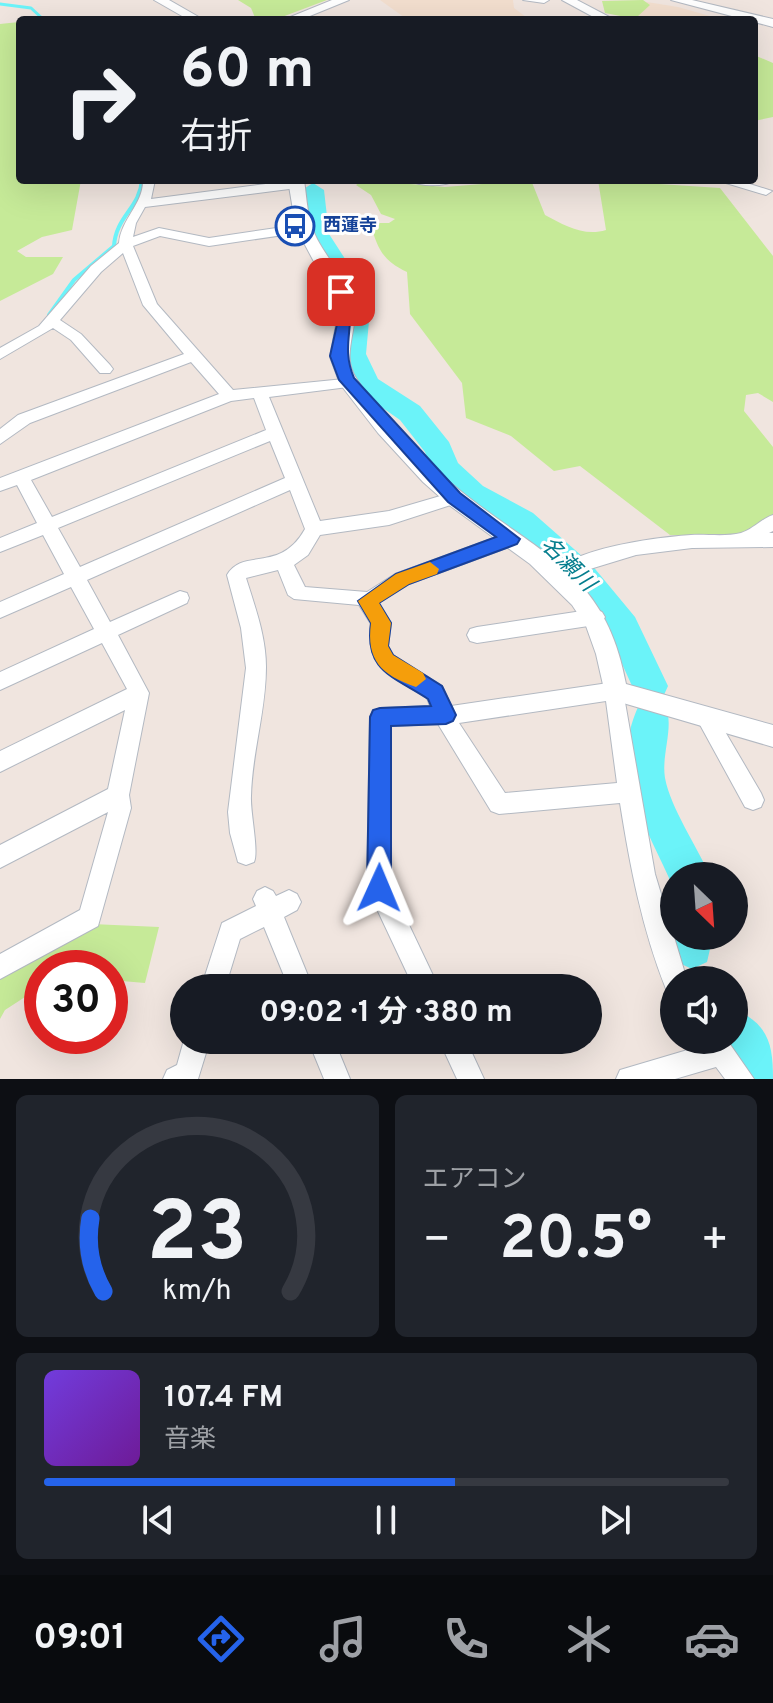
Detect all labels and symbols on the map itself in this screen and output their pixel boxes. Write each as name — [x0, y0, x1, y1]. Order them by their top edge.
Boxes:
bus stop icon: 西蓮寺 — [274, 205, 316, 247]
place label: 西蓮寺 — [323, 215, 377, 238]
pin — [307, 258, 375, 326]
water label: 名瀬川 — [534, 532, 601, 599]
position arrow — [337, 846, 421, 930]
north arrow — [660, 862, 748, 950]
speed limit sign: 30 — [24, 950, 128, 1054]

